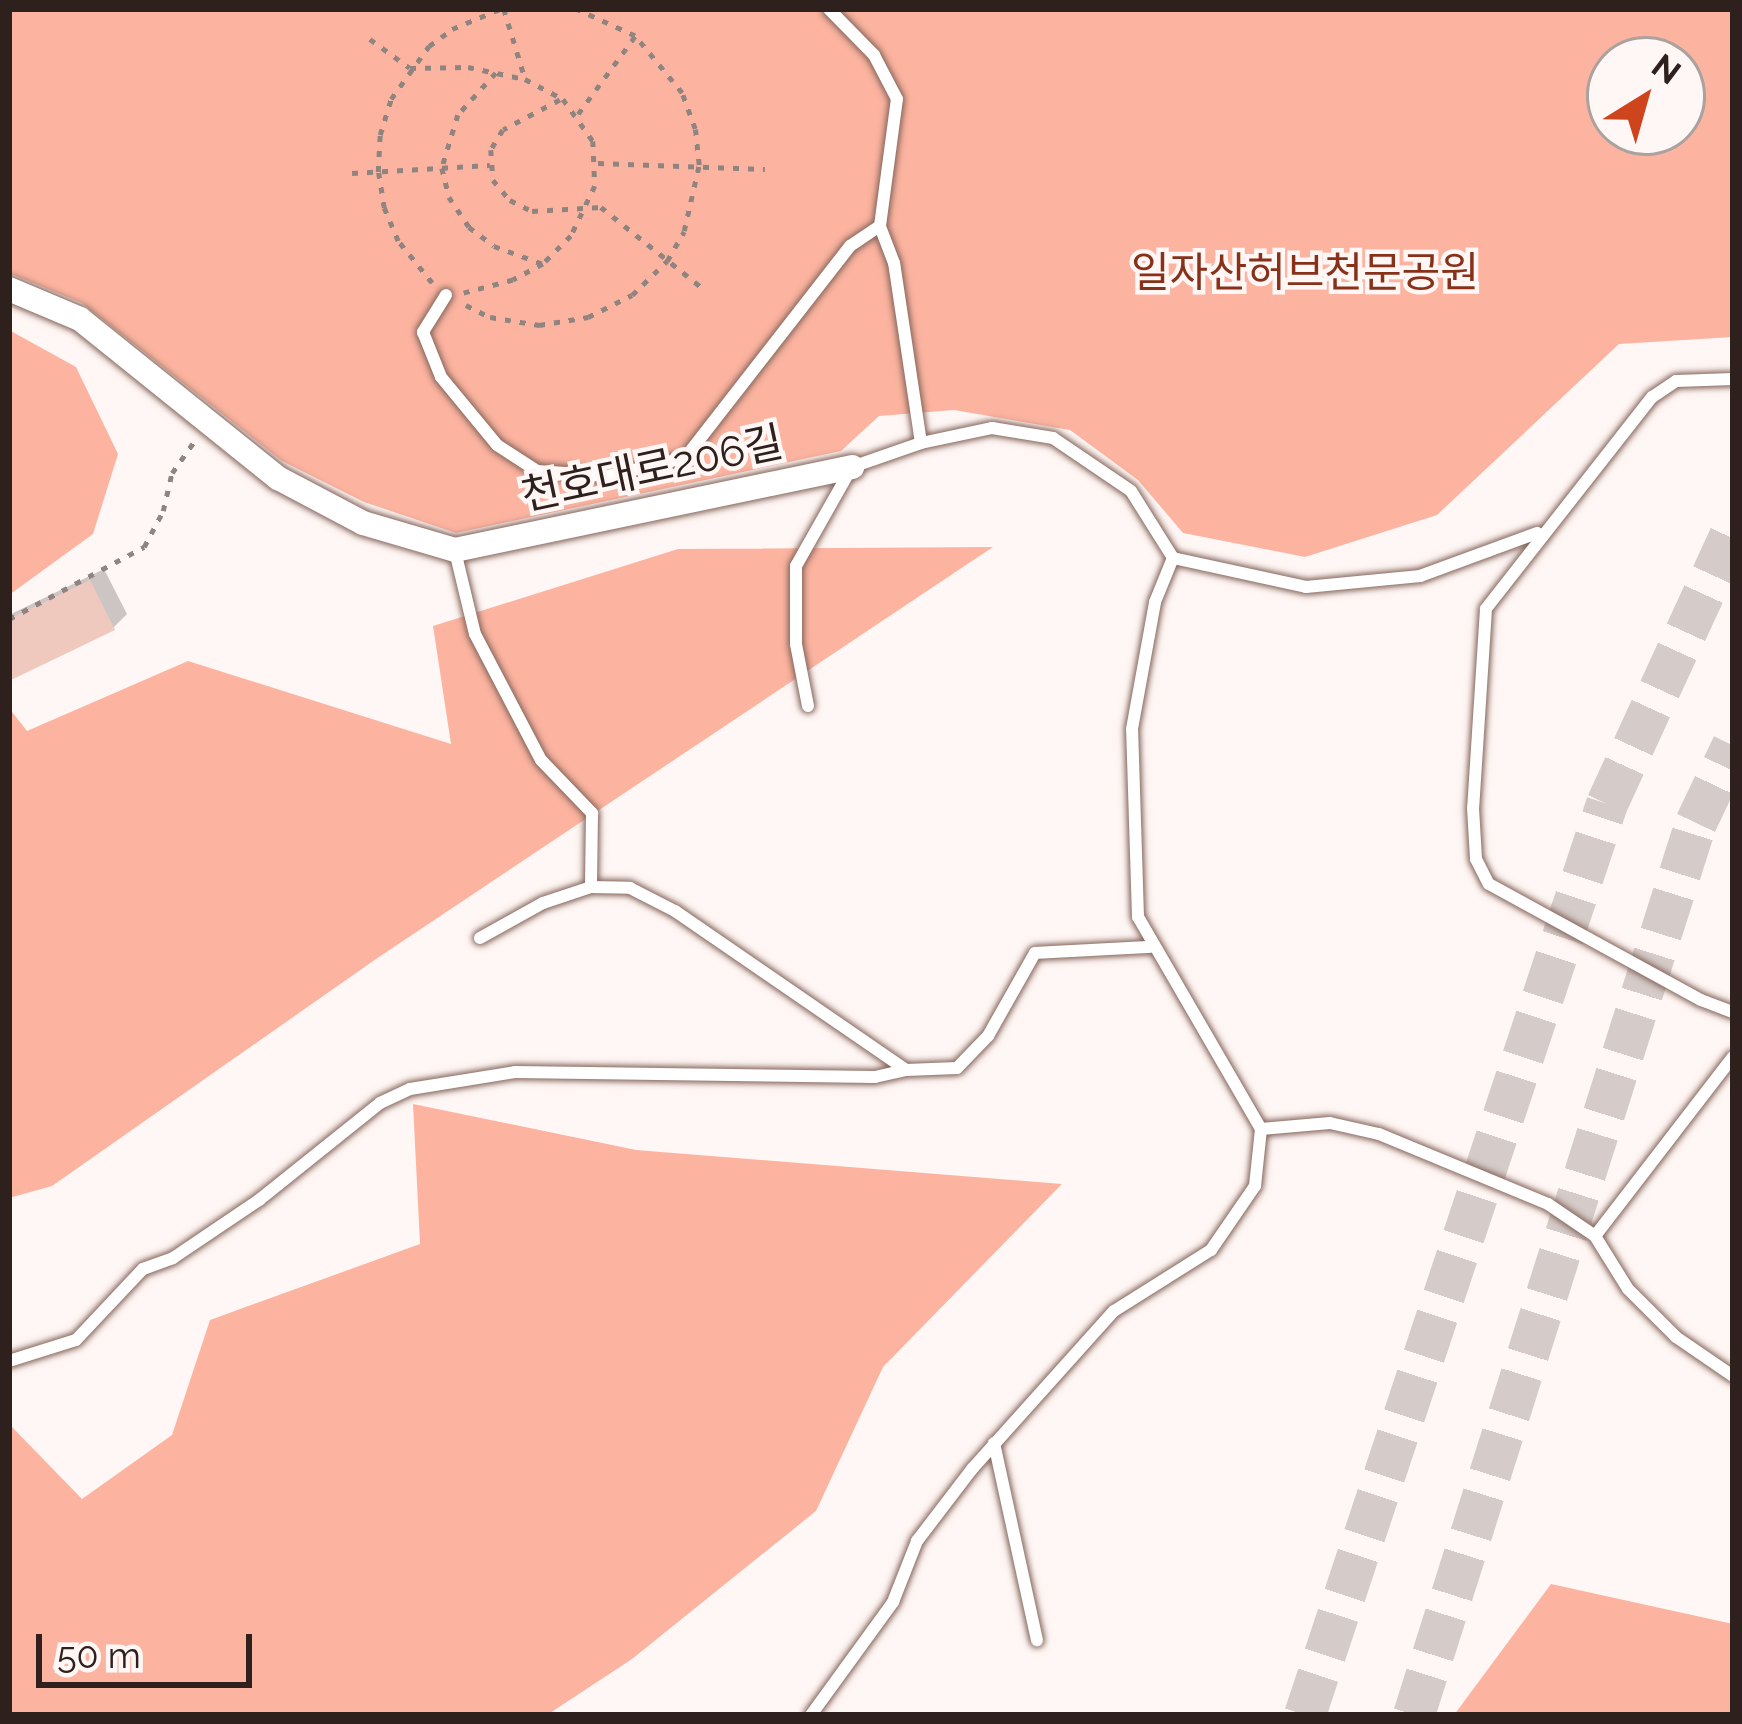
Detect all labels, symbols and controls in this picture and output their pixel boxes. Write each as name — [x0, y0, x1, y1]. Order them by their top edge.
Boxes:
north arrow — [1586, 36, 1706, 156]
text: N — [1644, 46, 1688, 92]
park label: 일자산허브천문공원 — [1131, 248, 1479, 298]
street label: 천호대로206길 — [517, 417, 787, 521]
scale bar — [42, 1610, 258, 1684]
text: 50 m — [57, 1634, 141, 1676]

